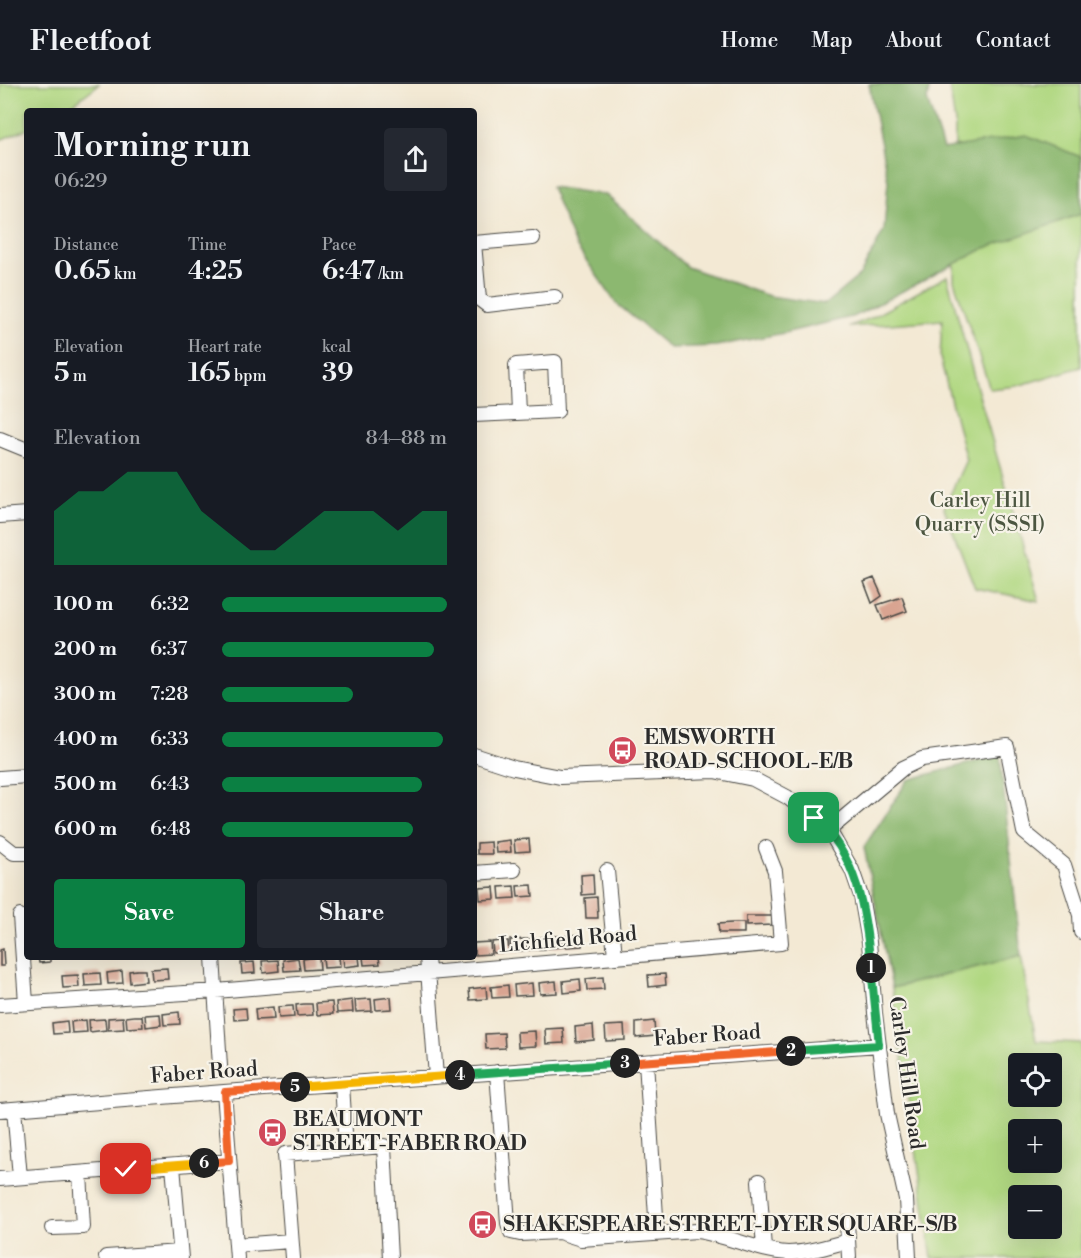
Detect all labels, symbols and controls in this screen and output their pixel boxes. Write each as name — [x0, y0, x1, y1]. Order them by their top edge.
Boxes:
text: Fleetfoot — [30, 24, 151, 59]
text: Home — [721, 28, 778, 54]
text: Map — [811, 28, 853, 54]
text: About — [886, 28, 943, 54]
text: Contact — [976, 28, 1051, 54]
text: Morning run — [54, 126, 251, 167]
button: share — [384, 128, 447, 191]
text: 06:29 — [54, 169, 107, 194]
text: Distance — [54, 235, 119, 255]
text: Time — [188, 235, 227, 255]
text: Pace — [322, 235, 356, 255]
text: 0.65 — [54, 255, 111, 287]
text: 4:25 — [188, 255, 243, 287]
text: 6:47 — [322, 255, 375, 287]
text: km — [111, 264, 136, 284]
text: /km — [375, 264, 404, 284]
text: Elevation — [54, 337, 123, 357]
text: Heart rate — [188, 337, 262, 357]
text: kcal — [322, 337, 351, 357]
text: 5 — [54, 357, 70, 389]
text: 165 — [188, 357, 231, 389]
text: 39 — [322, 357, 353, 389]
text: m — [70, 366, 87, 386]
text: bpm — [231, 366, 267, 386]
text: Elevation — [54, 426, 141, 451]
text: 84–88 m — [366, 426, 447, 451]
park label: Carley Hill Quarry (SSSI) — [915, 488, 1045, 538]
text: 100 m — [54, 592, 113, 617]
text: 6:32 — [150, 592, 189, 617]
text: 200 m — [54, 637, 117, 662]
text: 6:37 — [150, 637, 187, 662]
text: 300 m — [54, 682, 117, 707]
text: 7:28 — [150, 682, 189, 707]
place label: EMSWORTH ROAD-SCHOOL-E/B — [644, 725, 853, 775]
text: 400 m — [54, 727, 118, 752]
text: 6:33 — [150, 727, 189, 752]
bus stop icon: EMSWORTH ROAD-SCHOOL-E/B — [607, 734, 639, 766]
text: 500 m — [54, 772, 117, 797]
text: 6:43 — [150, 772, 190, 797]
pin — [788, 792, 839, 843]
icon: arrive — [797, 801, 830, 834]
text: 600 m — [54, 817, 117, 842]
text: 6:48 — [150, 817, 191, 842]
button: Save — [54, 879, 245, 948]
button: Share — [257, 879, 447, 948]
street label: Lichfield Road — [498, 921, 638, 959]
pin: 1 — [856, 953, 886, 983]
text: 1 — [867, 958, 875, 978]
street label: Carley Hill Road — [882, 995, 930, 1151]
street label: Faber Road — [652, 1019, 762, 1053]
pin: 2 — [776, 1036, 806, 1066]
text: 2 — [786, 1041, 796, 1061]
pin: 3 — [610, 1048, 640, 1078]
text: 3 — [620, 1053, 630, 1073]
map controls — [1008, 1053, 1062, 1239]
button: locate — [1008, 1053, 1062, 1107]
street label: Faber Road — [149, 1056, 259, 1090]
pin: 4 — [445, 1060, 475, 1090]
text: 4 — [455, 1065, 465, 1085]
pin: 5 — [280, 1072, 310, 1102]
text: 5 — [290, 1077, 300, 1097]
place label: BEAUMONT STREET-FABER ROAD — [293, 1107, 527, 1157]
bus stop icon: BEAUMONT STREET-FABER ROAD — [256, 1116, 288, 1148]
button: + — [1008, 1119, 1062, 1173]
pin — [100, 1143, 151, 1194]
pin: 6 — [189, 1148, 219, 1178]
icon: check — [109, 1152, 142, 1185]
text: 6 — [199, 1153, 209, 1173]
button: − — [1008, 1185, 1062, 1239]
bus stop icon: SHAKESPEARE STREET-DYER SQUARE-S/B — [466, 1209, 498, 1241]
place label: SHAKESPEARE STREET-DYER SQUARE-S/B — [503, 1212, 957, 1238]

